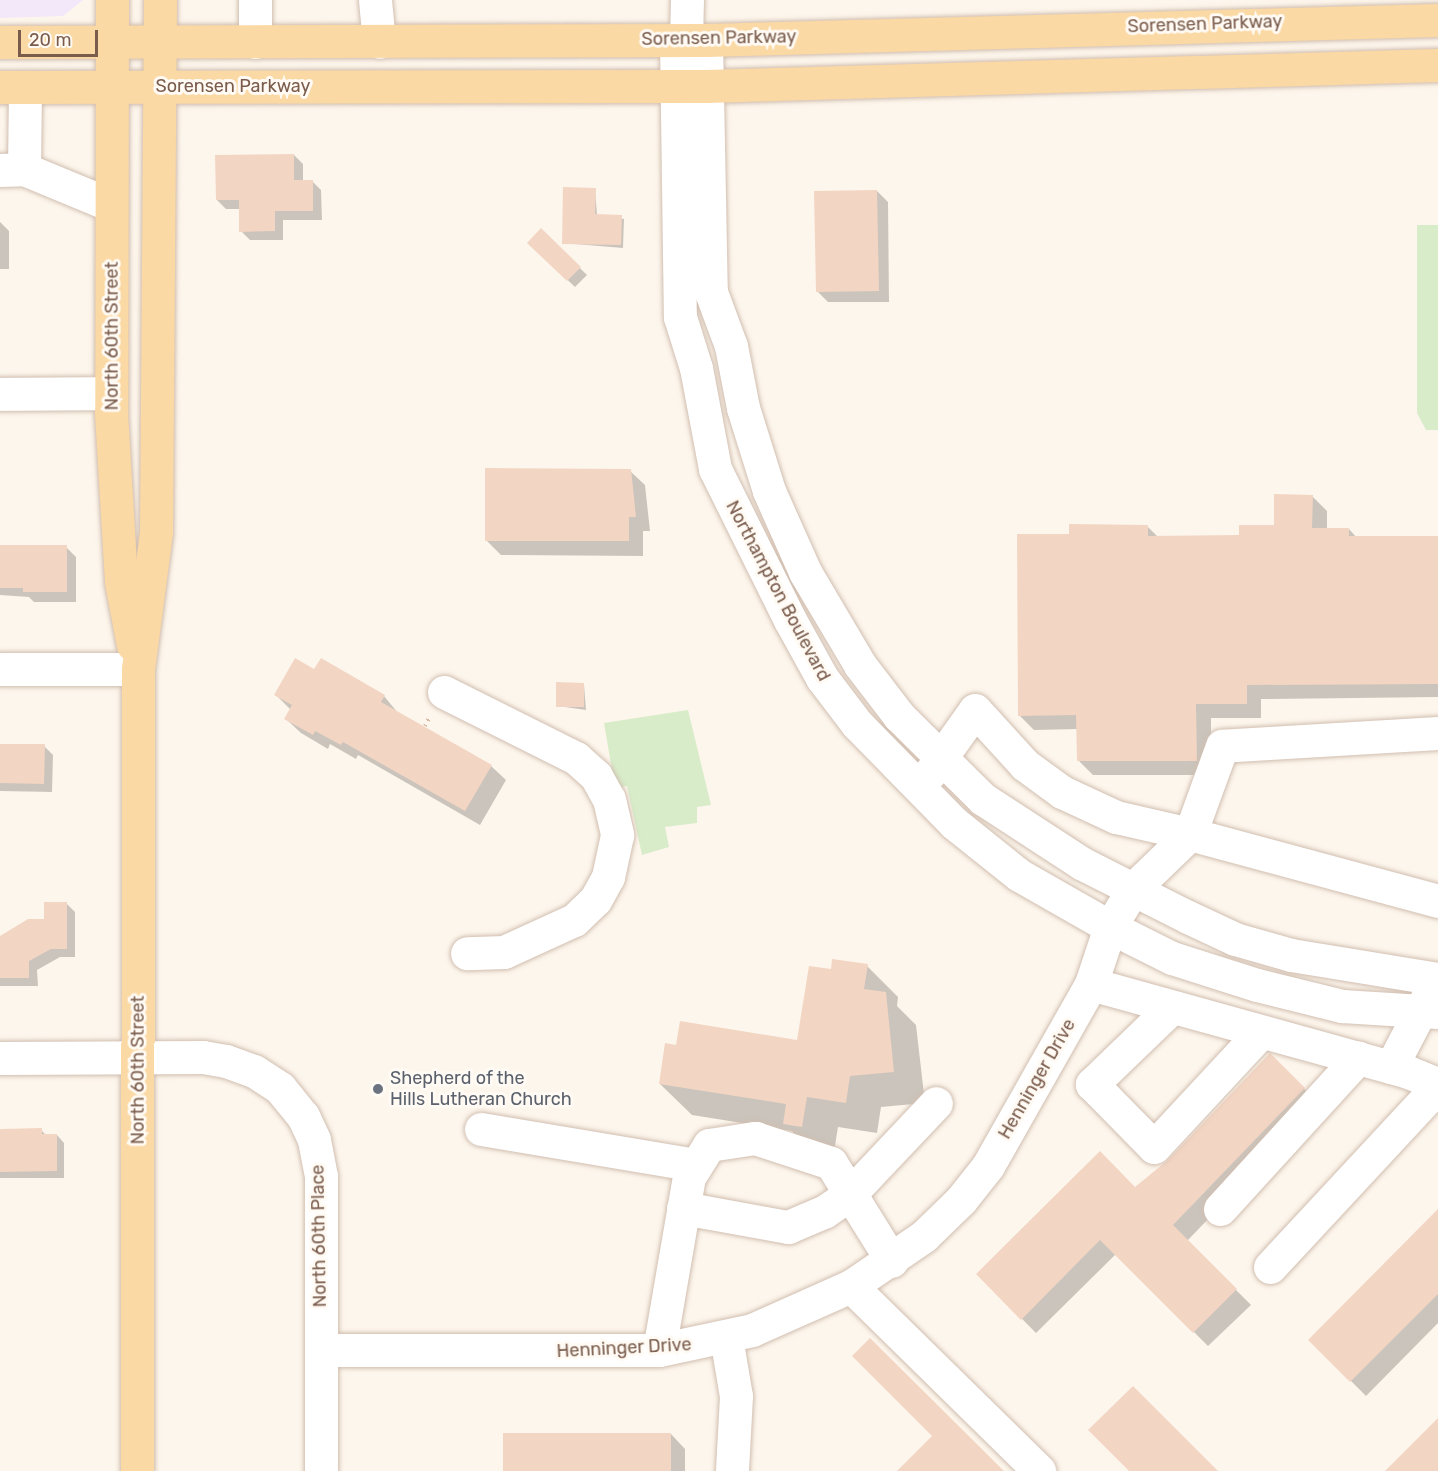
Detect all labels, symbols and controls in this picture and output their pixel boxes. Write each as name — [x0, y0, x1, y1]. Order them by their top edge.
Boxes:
street label: Sorensen Parkway — [1127, 11, 1283, 37]
scale bar — [21, 18, 100, 56]
street label: Sorensen Parkway — [641, 26, 797, 50]
text: 20 m — [29, 29, 71, 51]
street label: Sorensen Parkway — [155, 75, 311, 97]
street label: North 60th Street — [101, 262, 123, 410]
street label: Northampton Boulevard — [721, 497, 835, 685]
street label: North 60th Street — [127, 996, 149, 1144]
street label: Henninger Drive — [994, 1015, 1080, 1143]
place label: Shepherd of the Hills Lutheran Church — [390, 1068, 572, 1110]
marker: Shepherd of the Hills Lutheran Church — [371, 1082, 385, 1096]
street label: North 60th Place — [307, 1164, 331, 1308]
street label: Henninger Drive — [556, 1334, 692, 1362]

